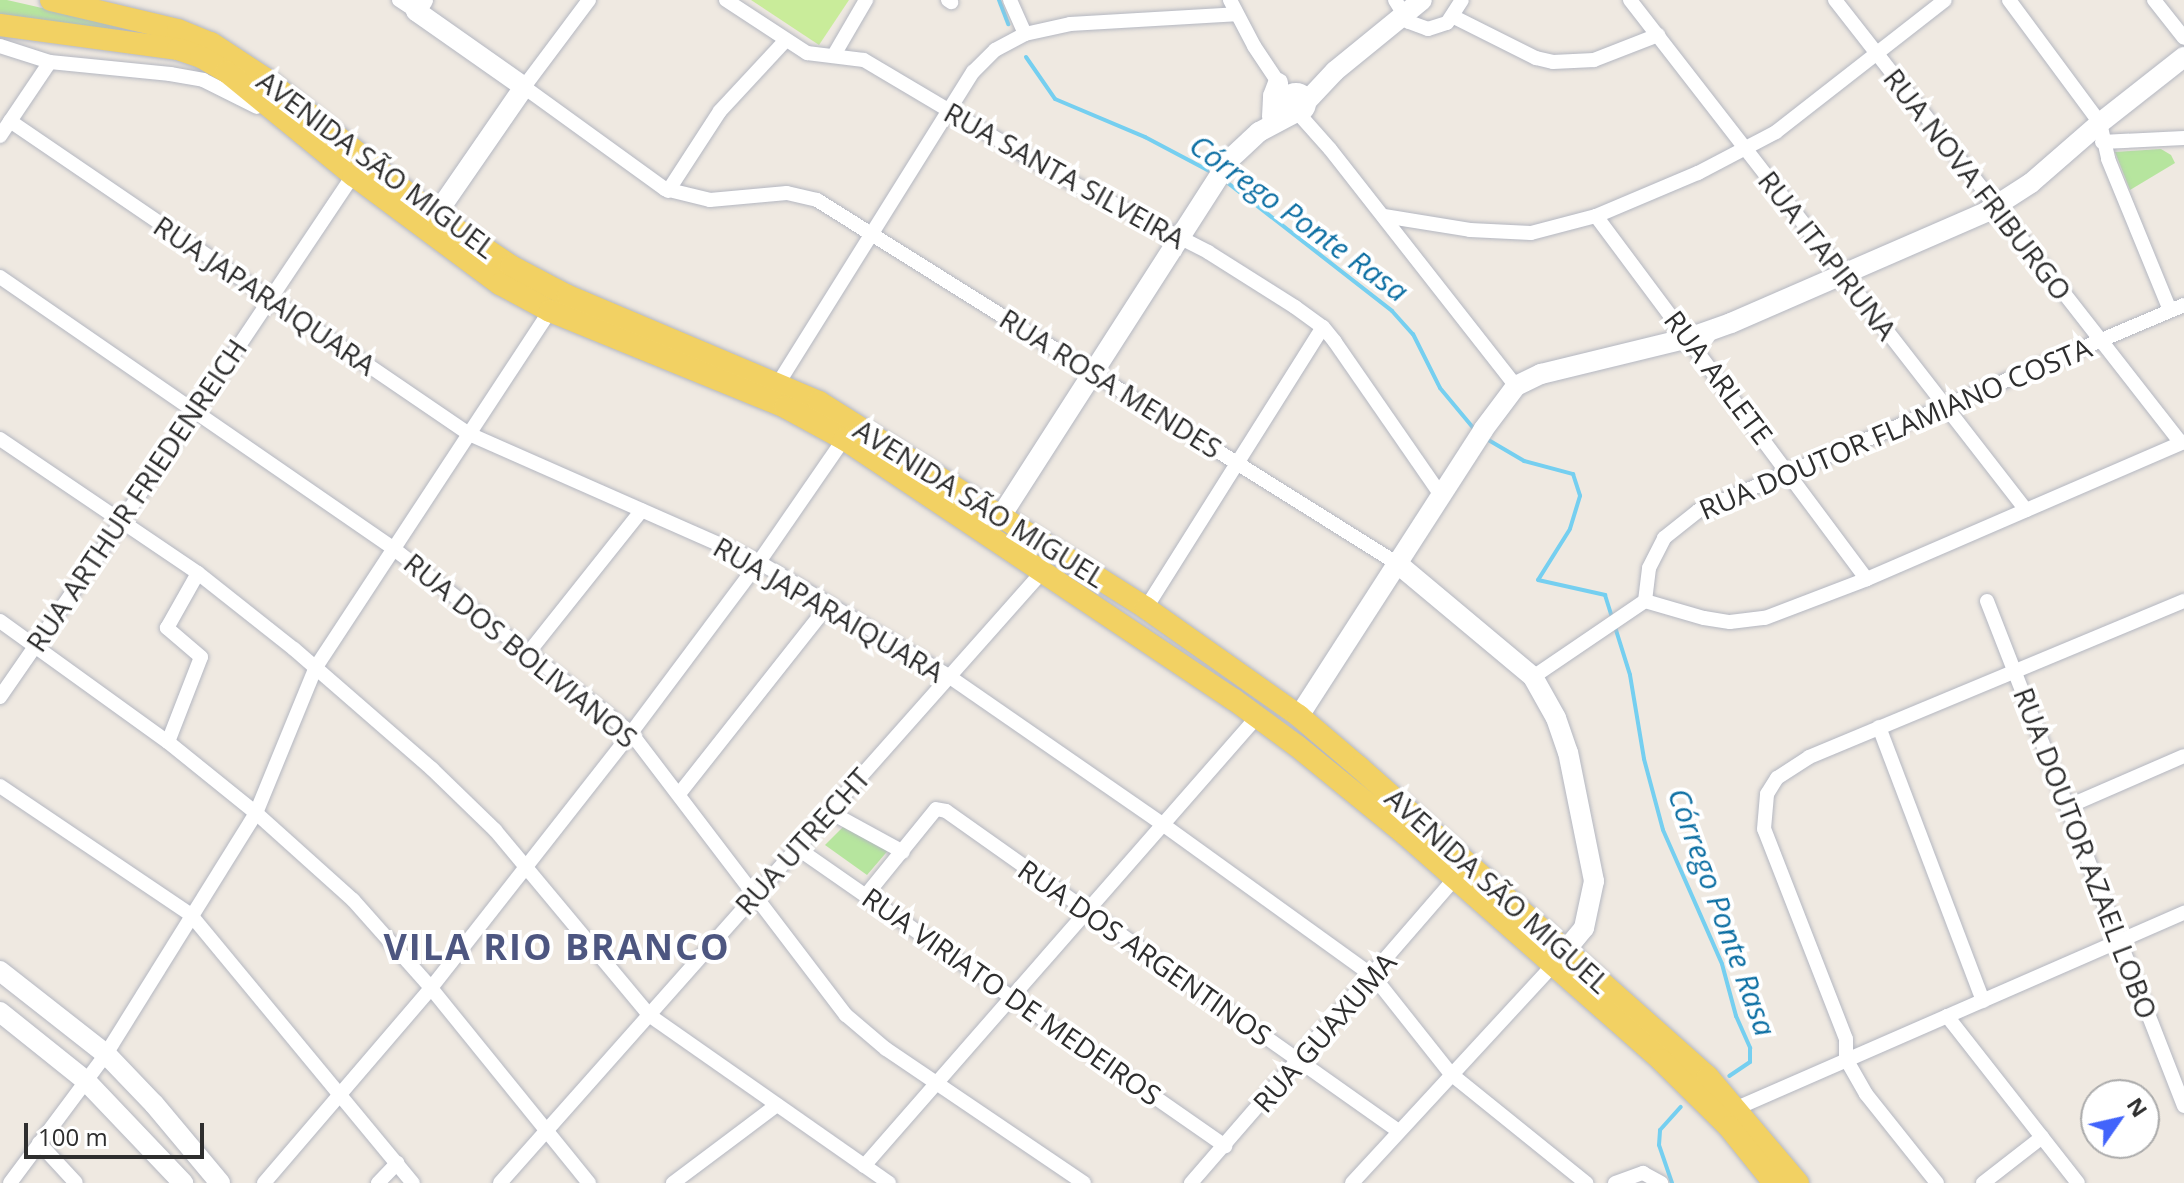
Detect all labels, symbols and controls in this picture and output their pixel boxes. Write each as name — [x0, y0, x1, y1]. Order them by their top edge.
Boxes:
street label: RUA NOVA FRIBURGO — [1877, 61, 2079, 307]
street label: AVENIDA SÃO MIGUEL — [251, 63, 503, 265]
street label: RUA SANTA SILVEIRA — [939, 95, 1191, 255]
water label: Córrego Ponte Rasa — [1183, 127, 1415, 309]
street label: RUA ITAPIRUNA — [1752, 164, 1904, 346]
street label: RUA JAPARAIQUARA — [148, 208, 382, 382]
street label: RUA ROSA MENDES — [994, 301, 1228, 465]
street label: RUA ARLETE — [1658, 303, 1780, 451]
street label: RUA DOUTOR FLAMIANO COSTA — [1694, 330, 2096, 526]
street label: RUA ARTHUR FRIEDENREICH — [19, 332, 253, 658]
street label: AVENIDA SÃO MIGUEL — [848, 412, 1112, 594]
street label: RUA JAPARAIQUARA — [708, 529, 950, 689]
street label: RUA DOS BOLIVIANOS — [398, 546, 644, 754]
street label: RUA DOUTOR AZAEL LOBO — [2007, 683, 2165, 1023]
street label: RUA UTRECHT — [728, 761, 876, 921]
street label: AVENIDA SÃO MIGUEL — [1379, 780, 1617, 1000]
water label: Córrego Ponte Rasa — [1660, 783, 1784, 1041]
street label: RUA DOS ARGENTINOS — [1012, 852, 1278, 1052]
street label: RUA VIRIATO DE MEDEIROS — [856, 880, 1168, 1112]
district label: VILA RIO BRANCO — [383, 925, 731, 969]
street label: RUA GUAXUMA — [1246, 945, 1402, 1119]
north arrow — [2080, 1079, 2160, 1159]
text: N — [2121, 1091, 2156, 1122]
scale bar — [28, 1107, 208, 1157]
text: 100 m — [38, 1120, 108, 1153]

